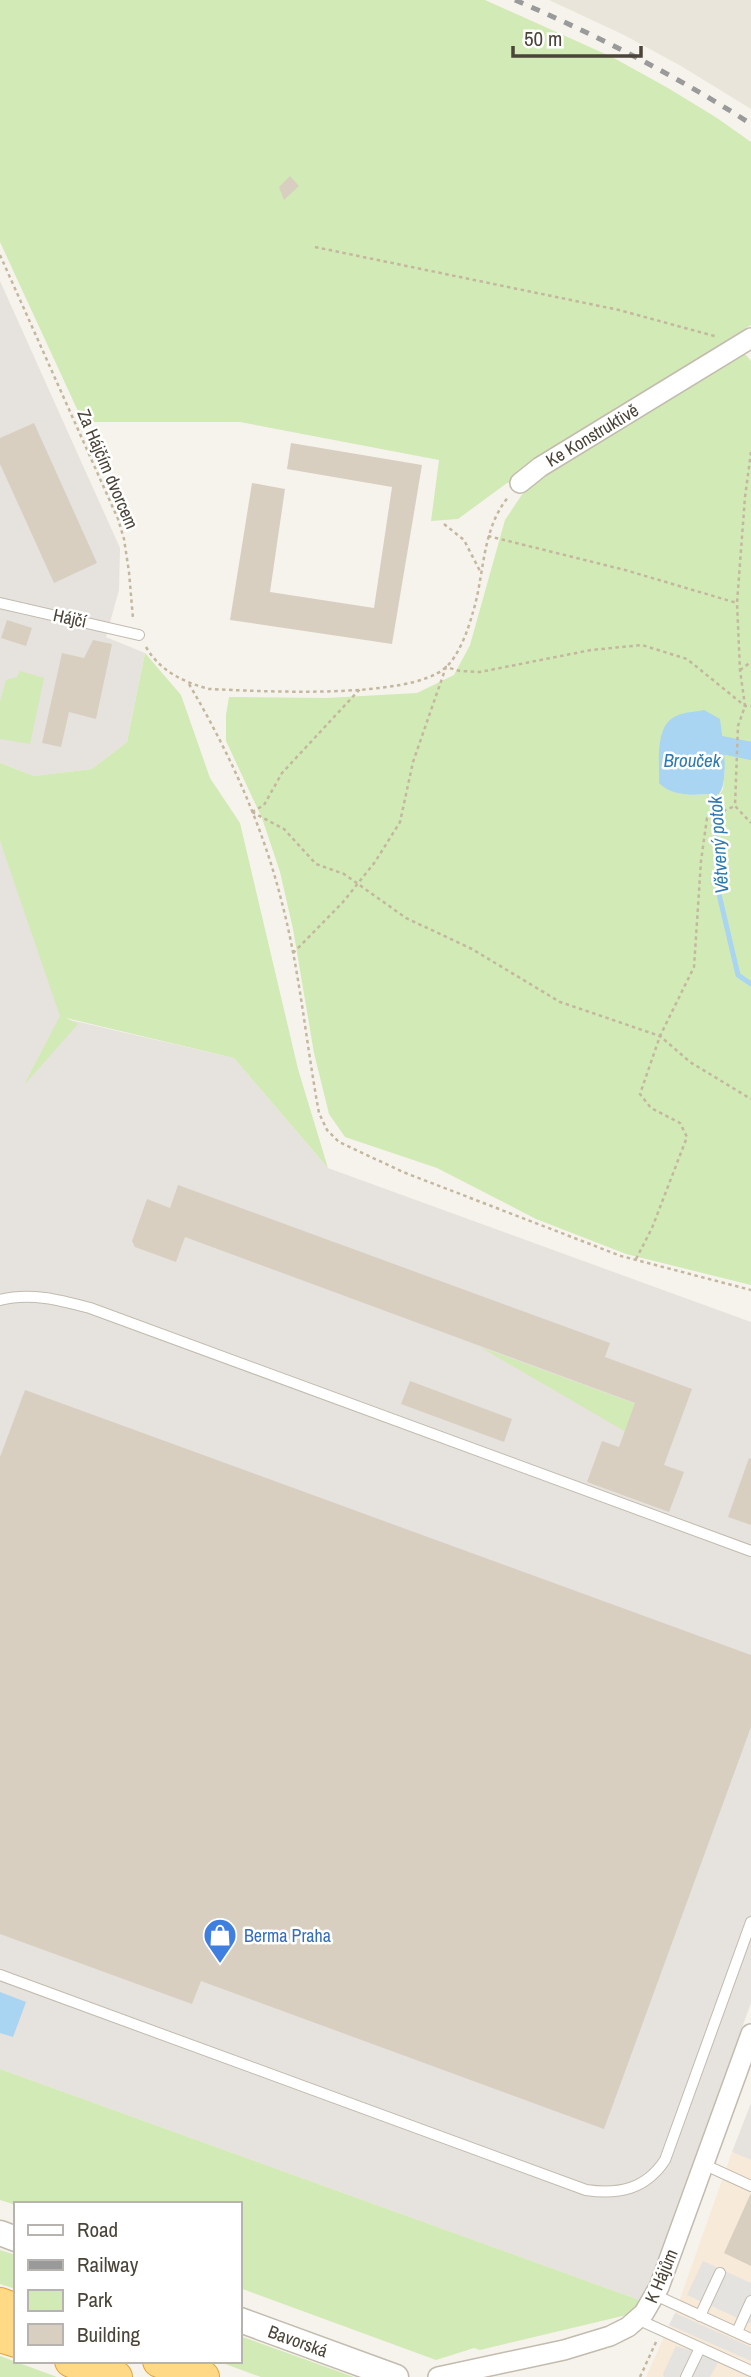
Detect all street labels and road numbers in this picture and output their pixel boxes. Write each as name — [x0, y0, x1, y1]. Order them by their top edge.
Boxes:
street label: Ke Konstruktivě — [541, 397, 643, 473]
street label: Za Hájčím dvorcem — [71, 405, 145, 533]
street label: Hájčí — [51, 602, 90, 634]
street label: K Hájům — [638, 2245, 684, 2307]
street label: Bavorská — [265, 2319, 331, 2363]

